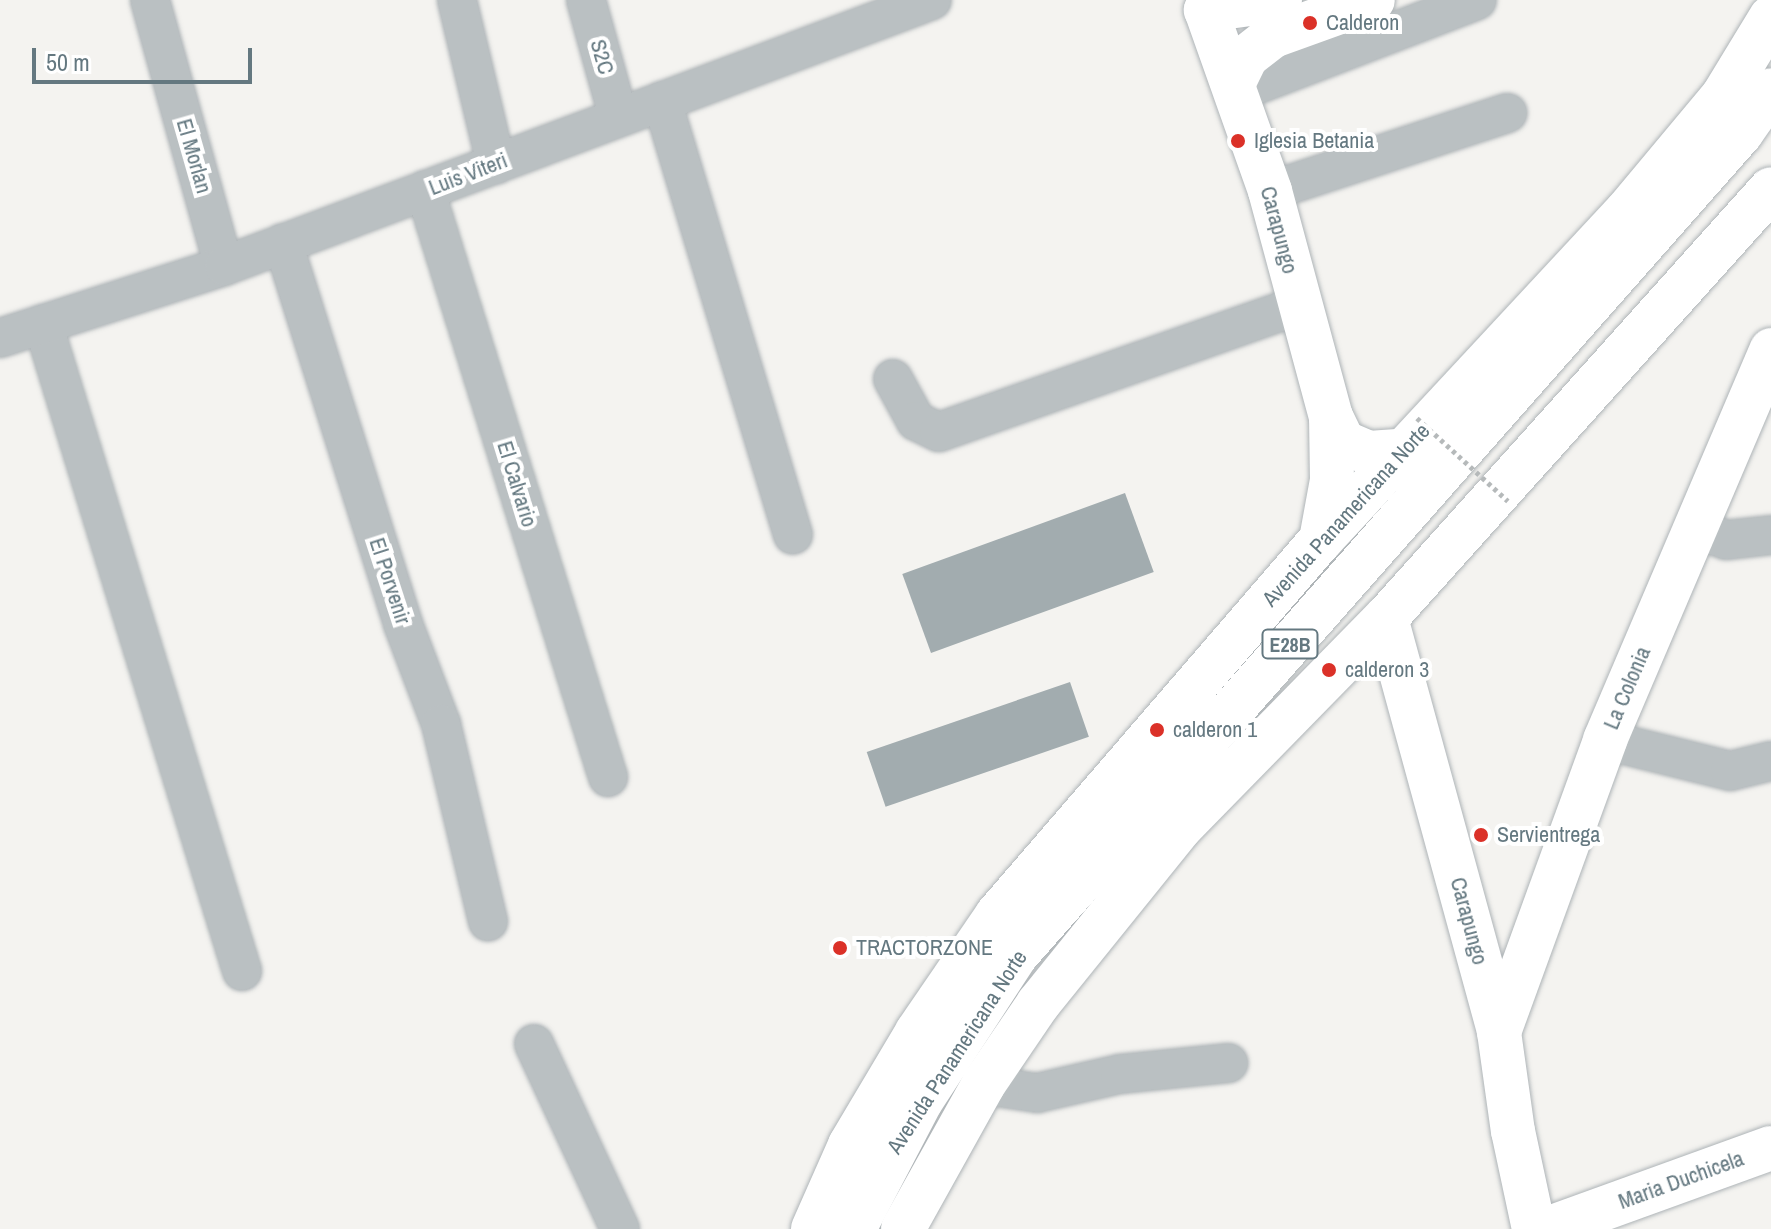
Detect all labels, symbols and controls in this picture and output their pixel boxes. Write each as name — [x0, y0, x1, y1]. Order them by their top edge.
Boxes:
place label: Calderon — [1326, 10, 1399, 36]
marker: Calderon — [1301, 14, 1319, 32]
scale bar — [36, 32, 256, 82]
street label: S2C — [584, 36, 620, 78]
text: 50 m — [46, 46, 90, 78]
street label: El Morlan — [171, 116, 217, 196]
place label: Iglesia Betania — [1254, 128, 1374, 154]
marker: Iglesia Betania — [1229, 132, 1247, 150]
street label: Luis Viteri — [425, 147, 511, 201]
street label: Carapungo — [1255, 183, 1303, 277]
street label: Avenida Panamericana Norte — [1257, 418, 1435, 612]
street label: El Calvario — [491, 438, 543, 530]
street label: El Porvenir — [364, 534, 416, 628]
road number: E28B — [1260, 628, 1320, 660]
street label: La Colonia — [1598, 643, 1656, 733]
place label: calderon 3 — [1345, 657, 1429, 683]
marker: calderon 3 — [1320, 661, 1338, 679]
place label: calderon 1 — [1173, 717, 1257, 743]
marker: calderon 1 — [1148, 721, 1166, 739]
place label: Servientrega — [1497, 822, 1600, 848]
marker: Servientrega — [1472, 826, 1490, 844]
street label: Carapungo — [1445, 874, 1493, 968]
place label: TRACTORZONE — [856, 935, 993, 961]
marker: TRACTORZONE — [831, 939, 849, 957]
street label: Avenida Panamericana Norte — [881, 945, 1033, 1159]
street label: Maria Duchicela — [1615, 1145, 1747, 1215]

